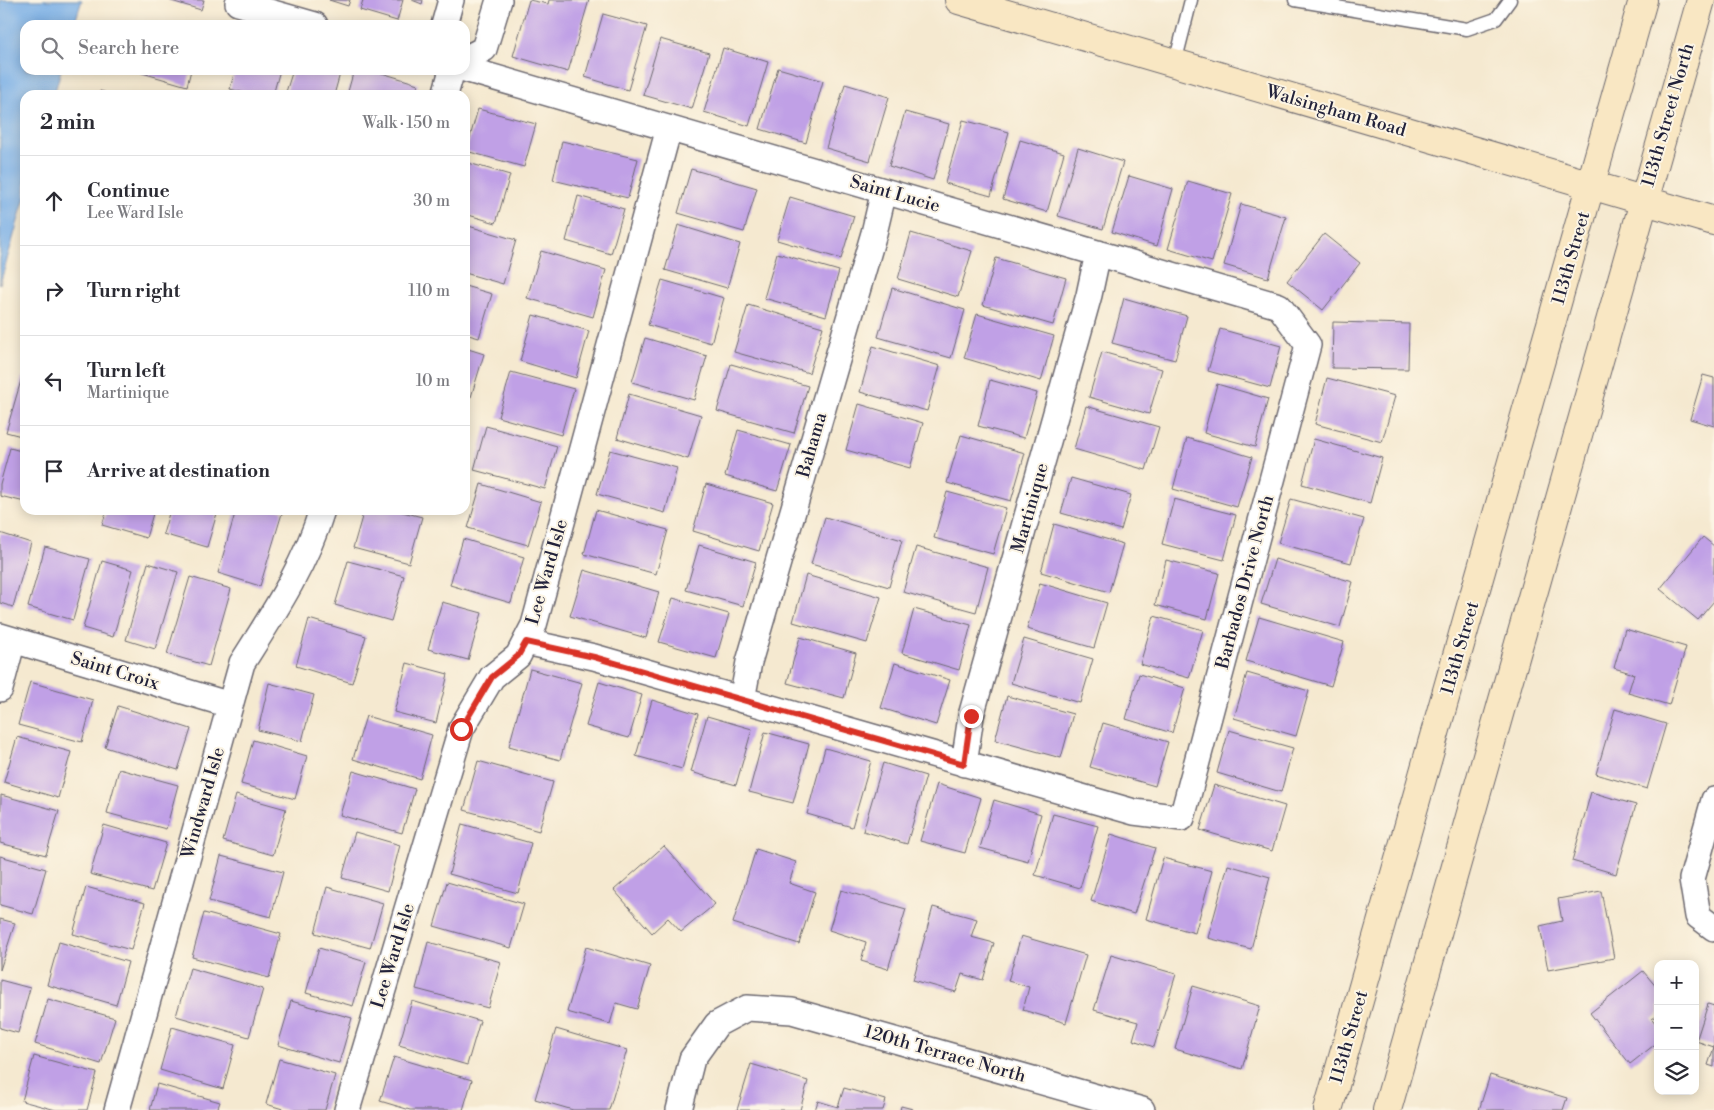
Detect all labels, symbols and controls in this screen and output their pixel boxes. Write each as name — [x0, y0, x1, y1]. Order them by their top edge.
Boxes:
search box — [20, 20, 470, 75]
icon: search — [38, 34, 66, 62]
text: Search here — [78, 36, 179, 60]
street label: 113th Street North — [1636, 40, 1700, 190]
street label: Walsingham Road — [1262, 80, 1409, 142]
text: 2 min — [40, 110, 95, 136]
text: Walk · 150 m — [362, 113, 450, 133]
street label: Saint Lucie — [847, 170, 943, 218]
text: Continue — [87, 179, 170, 203]
icon: ahead — [40, 187, 68, 215]
text: 30 m — [413, 191, 450, 211]
text: Lee Ward Isle — [87, 203, 184, 223]
street label: 113th Street — [1547, 208, 1595, 307]
icon: right — [40, 277, 68, 305]
text: Turn right — [87, 279, 180, 303]
text: 110 m — [408, 281, 450, 301]
text: Turn left — [87, 359, 166, 383]
icon: left — [40, 367, 68, 395]
text: 10 m — [416, 371, 450, 391]
text: Martinique — [87, 383, 169, 403]
street label: Bahama — [792, 409, 832, 481]
icon: arrive — [40, 457, 68, 485]
text: Arrive at destination — [87, 459, 270, 483]
street label: Martinique — [1006, 460, 1054, 556]
street label: Barbados Drive North — [1210, 492, 1279, 672]
street label: Lee Ward Isle — [521, 517, 573, 627]
street label: 113th Street — [1436, 598, 1484, 697]
street label: Saint Croix — [68, 647, 163, 696]
route end — [960, 705, 983, 728]
route start — [450, 718, 473, 741]
street label: Windward Isle — [176, 745, 230, 862]
street label: Lee Ward Isle — [366, 901, 420, 1011]
map controls — [1654, 960, 1699, 1095]
button: + — [1654, 960, 1699, 1005]
street label: 113th Street — [1325, 987, 1373, 1086]
button: − — [1654, 1005, 1699, 1050]
street label: 120th Terrace North — [861, 1020, 1029, 1088]
button: layers — [1654, 1050, 1699, 1095]

